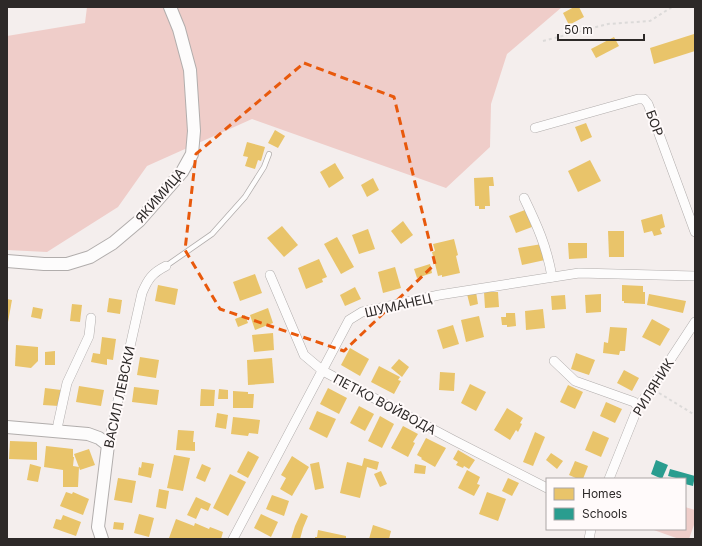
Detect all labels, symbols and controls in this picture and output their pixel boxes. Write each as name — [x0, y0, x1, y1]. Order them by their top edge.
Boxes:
scale bar — [558, 16, 644, 42]
text: 50 m — [564, 22, 593, 37]
street label: БОР — [643, 108, 667, 138]
street label: ЯКИМИЦА — [132, 165, 188, 225]
street label: ШУМАНЕЦ — [363, 289, 434, 320]
street label: ВАСИЛ ЛЕВСКИ — [100, 345, 138, 449]
street label: РИЛЯНИК — [629, 355, 677, 419]
street label: ПЕТКО ВОЙВОДА — [331, 370, 439, 438]
legend — [546, 478, 686, 530]
text: Homes — [582, 486, 622, 501]
text: Schools — [582, 506, 627, 521]

